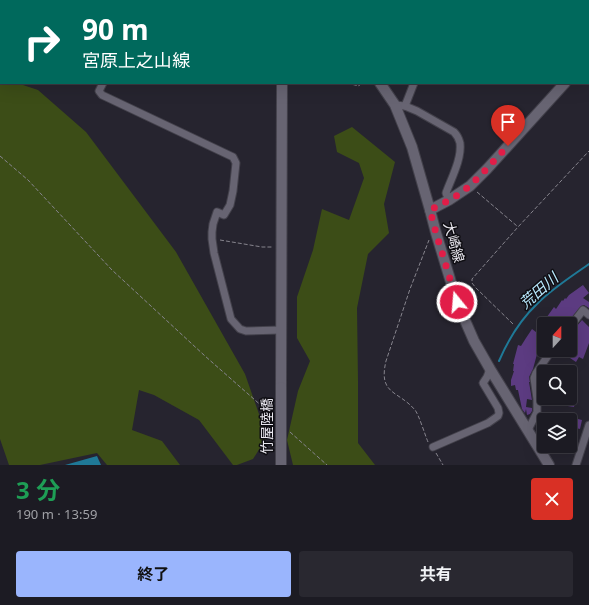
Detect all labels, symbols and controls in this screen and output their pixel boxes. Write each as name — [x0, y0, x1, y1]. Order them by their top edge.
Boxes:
text: 90 m — [82, 10, 149, 48]
icon: right — [16, 16, 68, 68]
text: 宮原上之山線 — [82, 48, 190, 72]
pin — [491, 105, 525, 146]
icon: arrive — [497, 111, 519, 133]
street label: 大崎線 — [440, 219, 469, 265]
water label: 荒田川 — [515, 267, 563, 313]
position arrow — [436, 281, 478, 323]
north arrow — [537, 317, 577, 357]
map controls — [537, 317, 577, 453]
button: search — [537, 365, 577, 405]
street label: 竹屋陸橋 — [257, 398, 276, 454]
button: layers — [537, 413, 577, 453]
text: 3 分 — [16, 473, 60, 506]
button: close — [531, 478, 573, 520]
text: 190 m · 13:59 — [16, 505, 97, 523]
button: 終了 — [16, 551, 291, 597]
button: 共有 — [299, 551, 573, 597]

